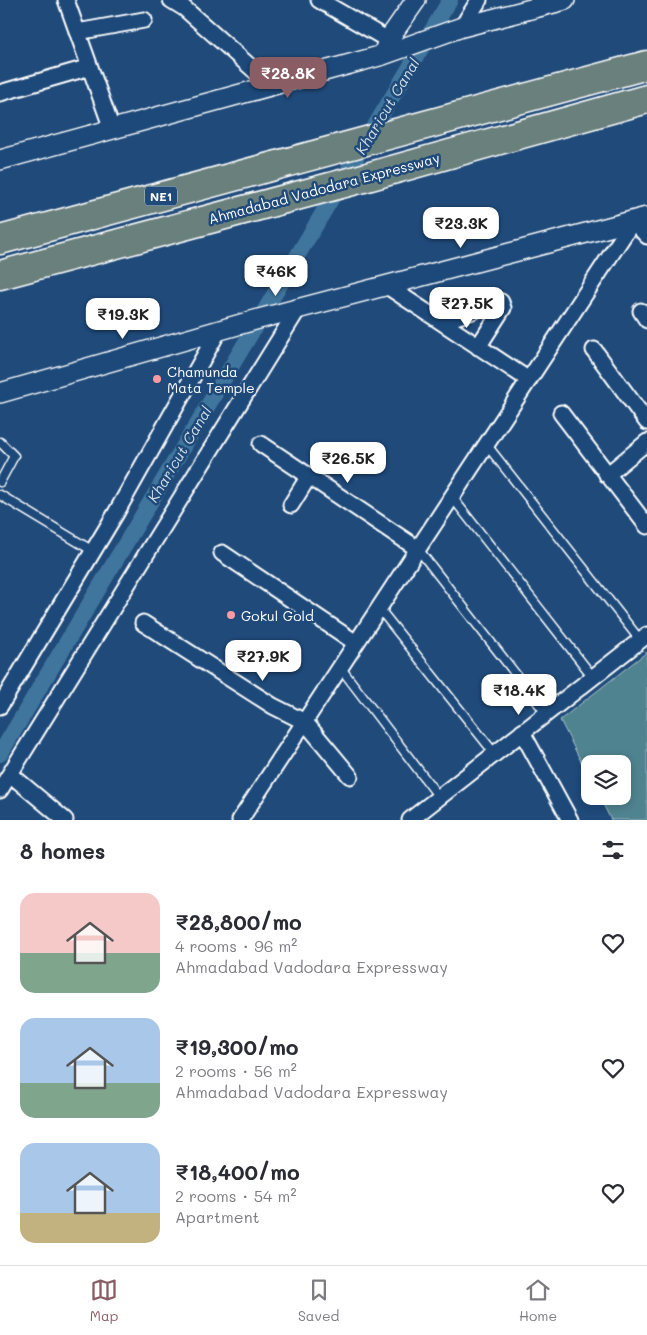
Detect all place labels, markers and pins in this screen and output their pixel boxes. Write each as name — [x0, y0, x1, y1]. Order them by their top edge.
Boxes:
pin: ₹28.8K — [247, 56, 329, 99]
pin: ₹23.3K — [420, 206, 502, 249]
pin: ₹46K — [246, 254, 306, 297]
pin: ₹27.5K — [426, 286, 508, 329]
pin: ₹19.3K — [82, 298, 164, 340]
place label: Chamunda Mata Temple — [167, 362, 255, 397]
marker: Chamunda Mata Temple — [151, 373, 163, 385]
pin: ₹26.5K — [307, 442, 389, 484]
place label: Gokul Gold — [241, 606, 314, 625]
marker: Gokul Gold — [225, 609, 237, 621]
pin: ₹27.9K — [222, 640, 304, 682]
pin: ₹18.4K — [478, 674, 560, 716]

